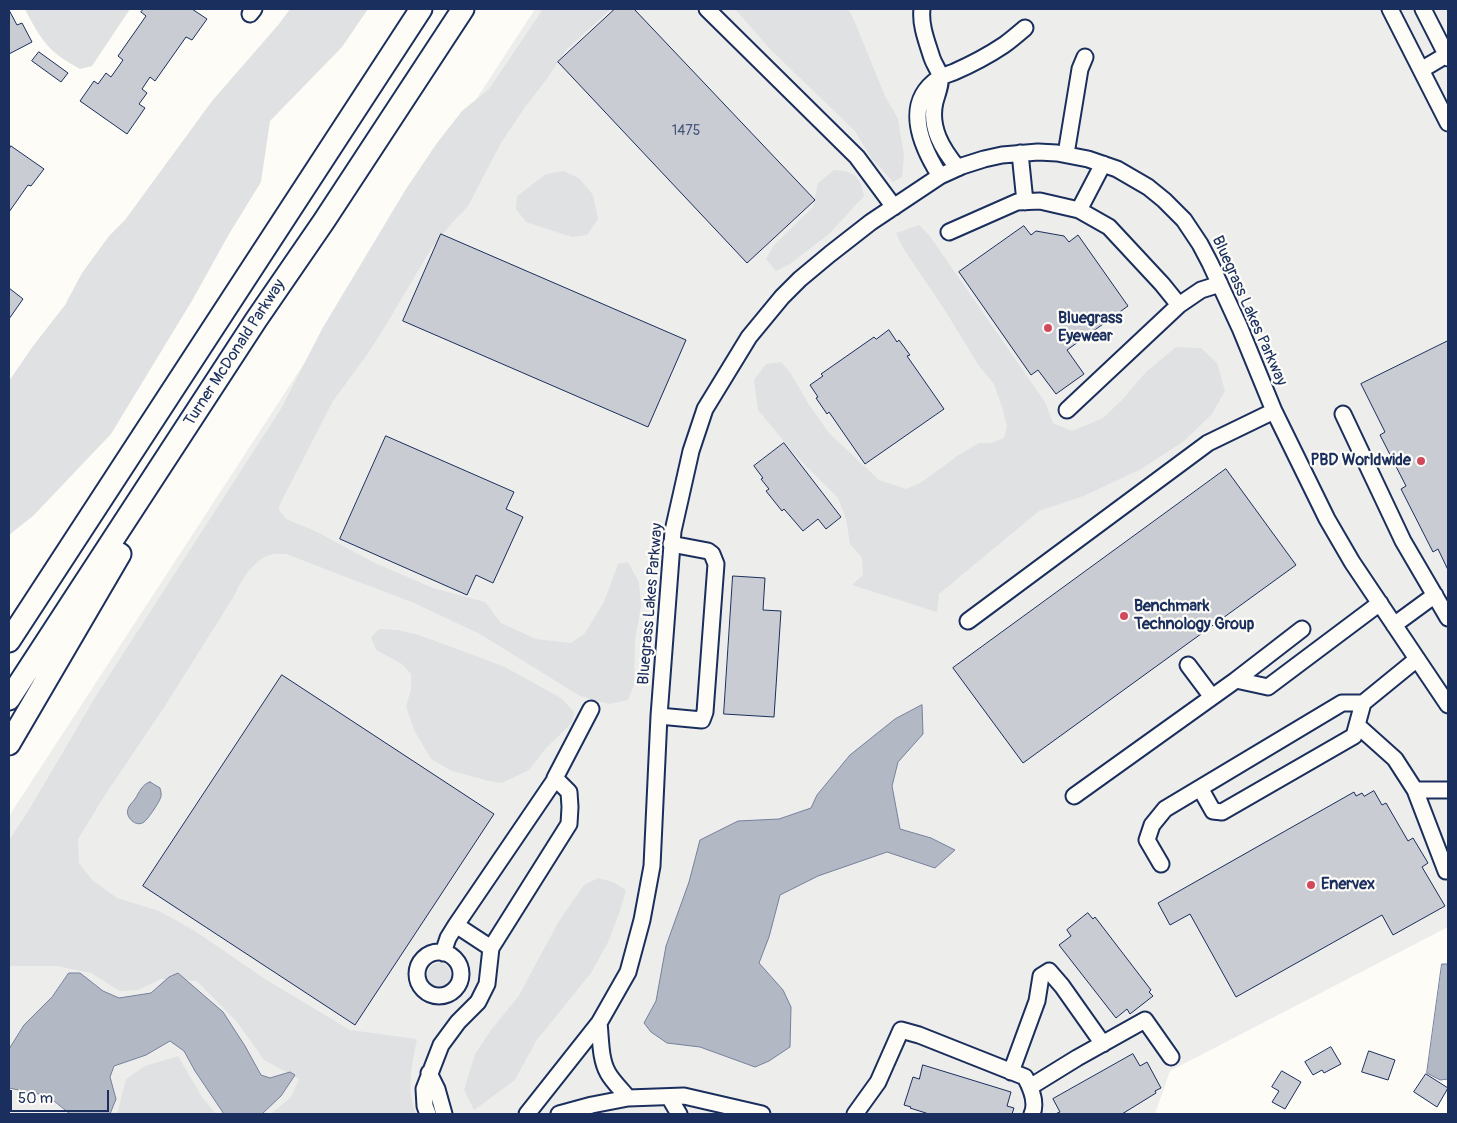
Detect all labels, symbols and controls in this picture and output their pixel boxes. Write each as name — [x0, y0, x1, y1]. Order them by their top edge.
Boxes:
house number: 1475 — [672, 123, 700, 139]
street label: Bluegrass Lakes Parkway — [1207, 233, 1291, 389]
street label: Turner McDonald Parkway — [180, 276, 290, 430]
place label: Bluegrass Eyewear — [1058, 309, 1122, 347]
marker: Bluegrass Eyewear — [1042, 322, 1054, 334]
place label: PBD Worldwide — [1310, 451, 1411, 471]
marker: PBD Worldwide — [1415, 455, 1427, 467]
street label: Bluegrass Lakes Parkway — [634, 522, 668, 686]
place label: Benchmark Technology Group — [1134, 597, 1254, 635]
marker: Benchmark Technology Group — [1118, 610, 1130, 622]
place label: Enervex — [1321, 875, 1375, 895]
marker: Enervex — [1305, 879, 1317, 891]
scale bar — [12, 1080, 111, 1112]
text: 50 m — [18, 1089, 53, 1108]

